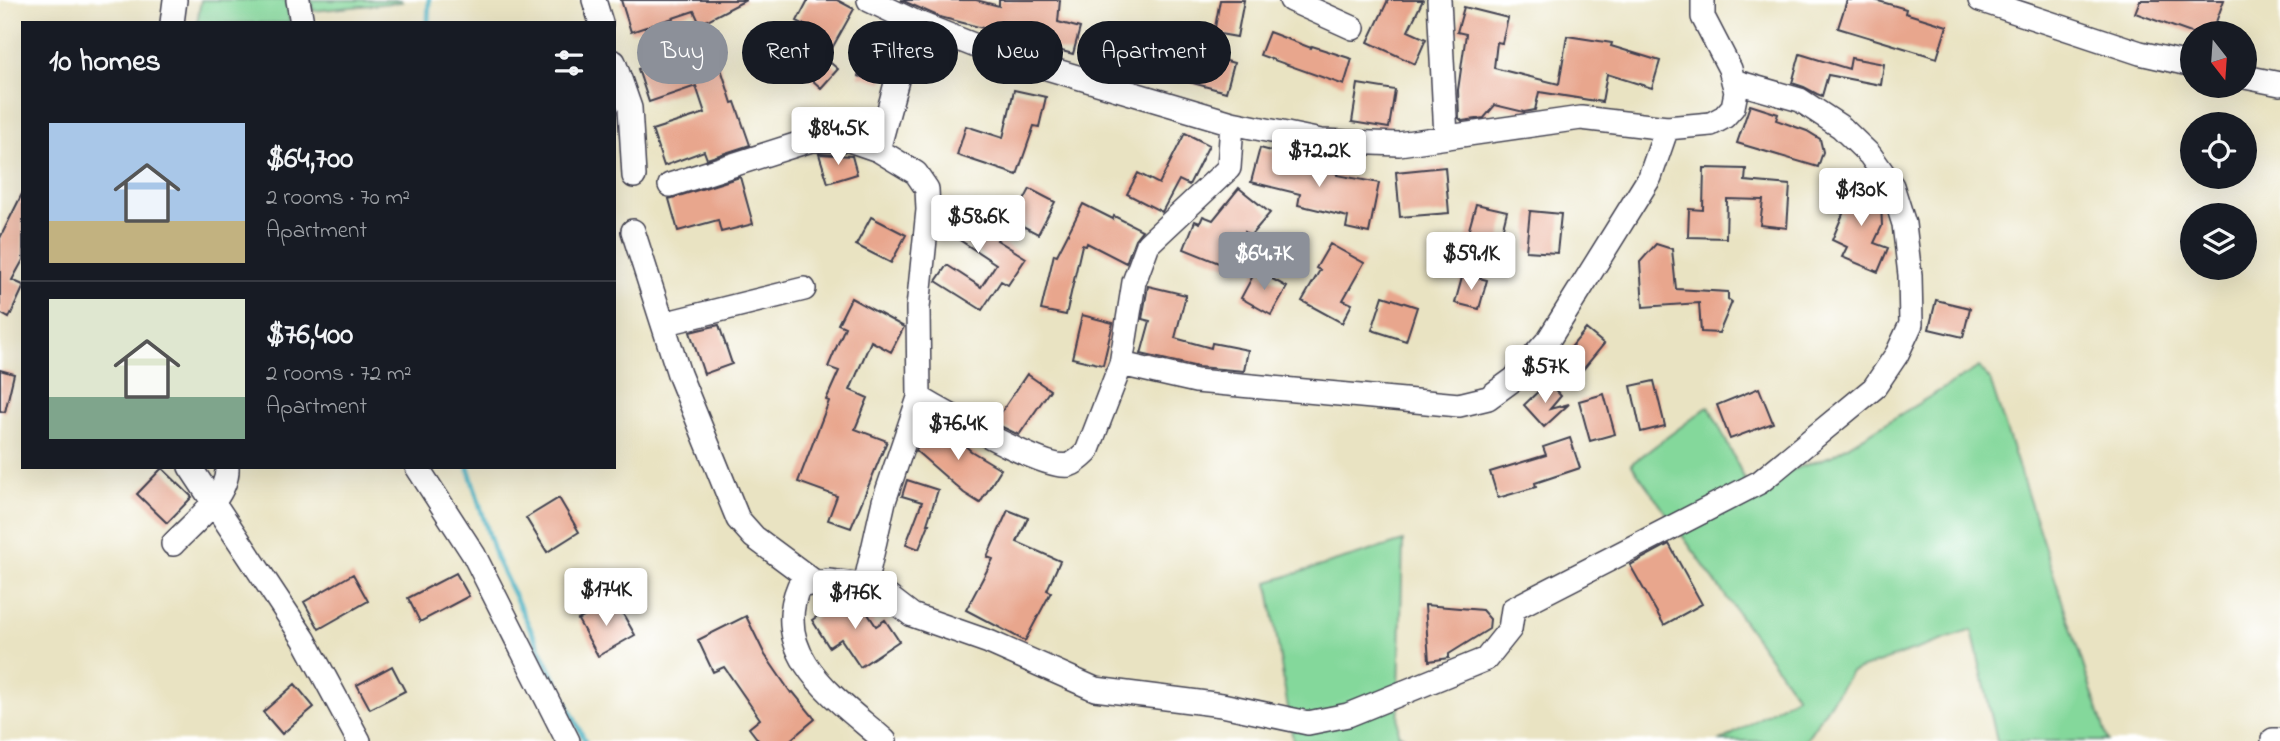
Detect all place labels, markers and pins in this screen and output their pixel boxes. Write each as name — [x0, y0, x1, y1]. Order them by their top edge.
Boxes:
pin: $84.5K — [781, 108, 895, 167]
pin: $72.2K — [1262, 130, 1376, 189]
pin: $130K — [1812, 168, 1910, 228]
pin: $58.6K — [921, 196, 1035, 255]
pin: $64.7K — [1207, 232, 1321, 292]
pin: $59.1K — [1414, 232, 1528, 292]
pin: $57K — [1504, 346, 1586, 405]
pin: $76.4K — [901, 402, 1015, 462]
pin: $174K — [557, 568, 655, 628]
pin: $176K — [806, 572, 904, 631]

